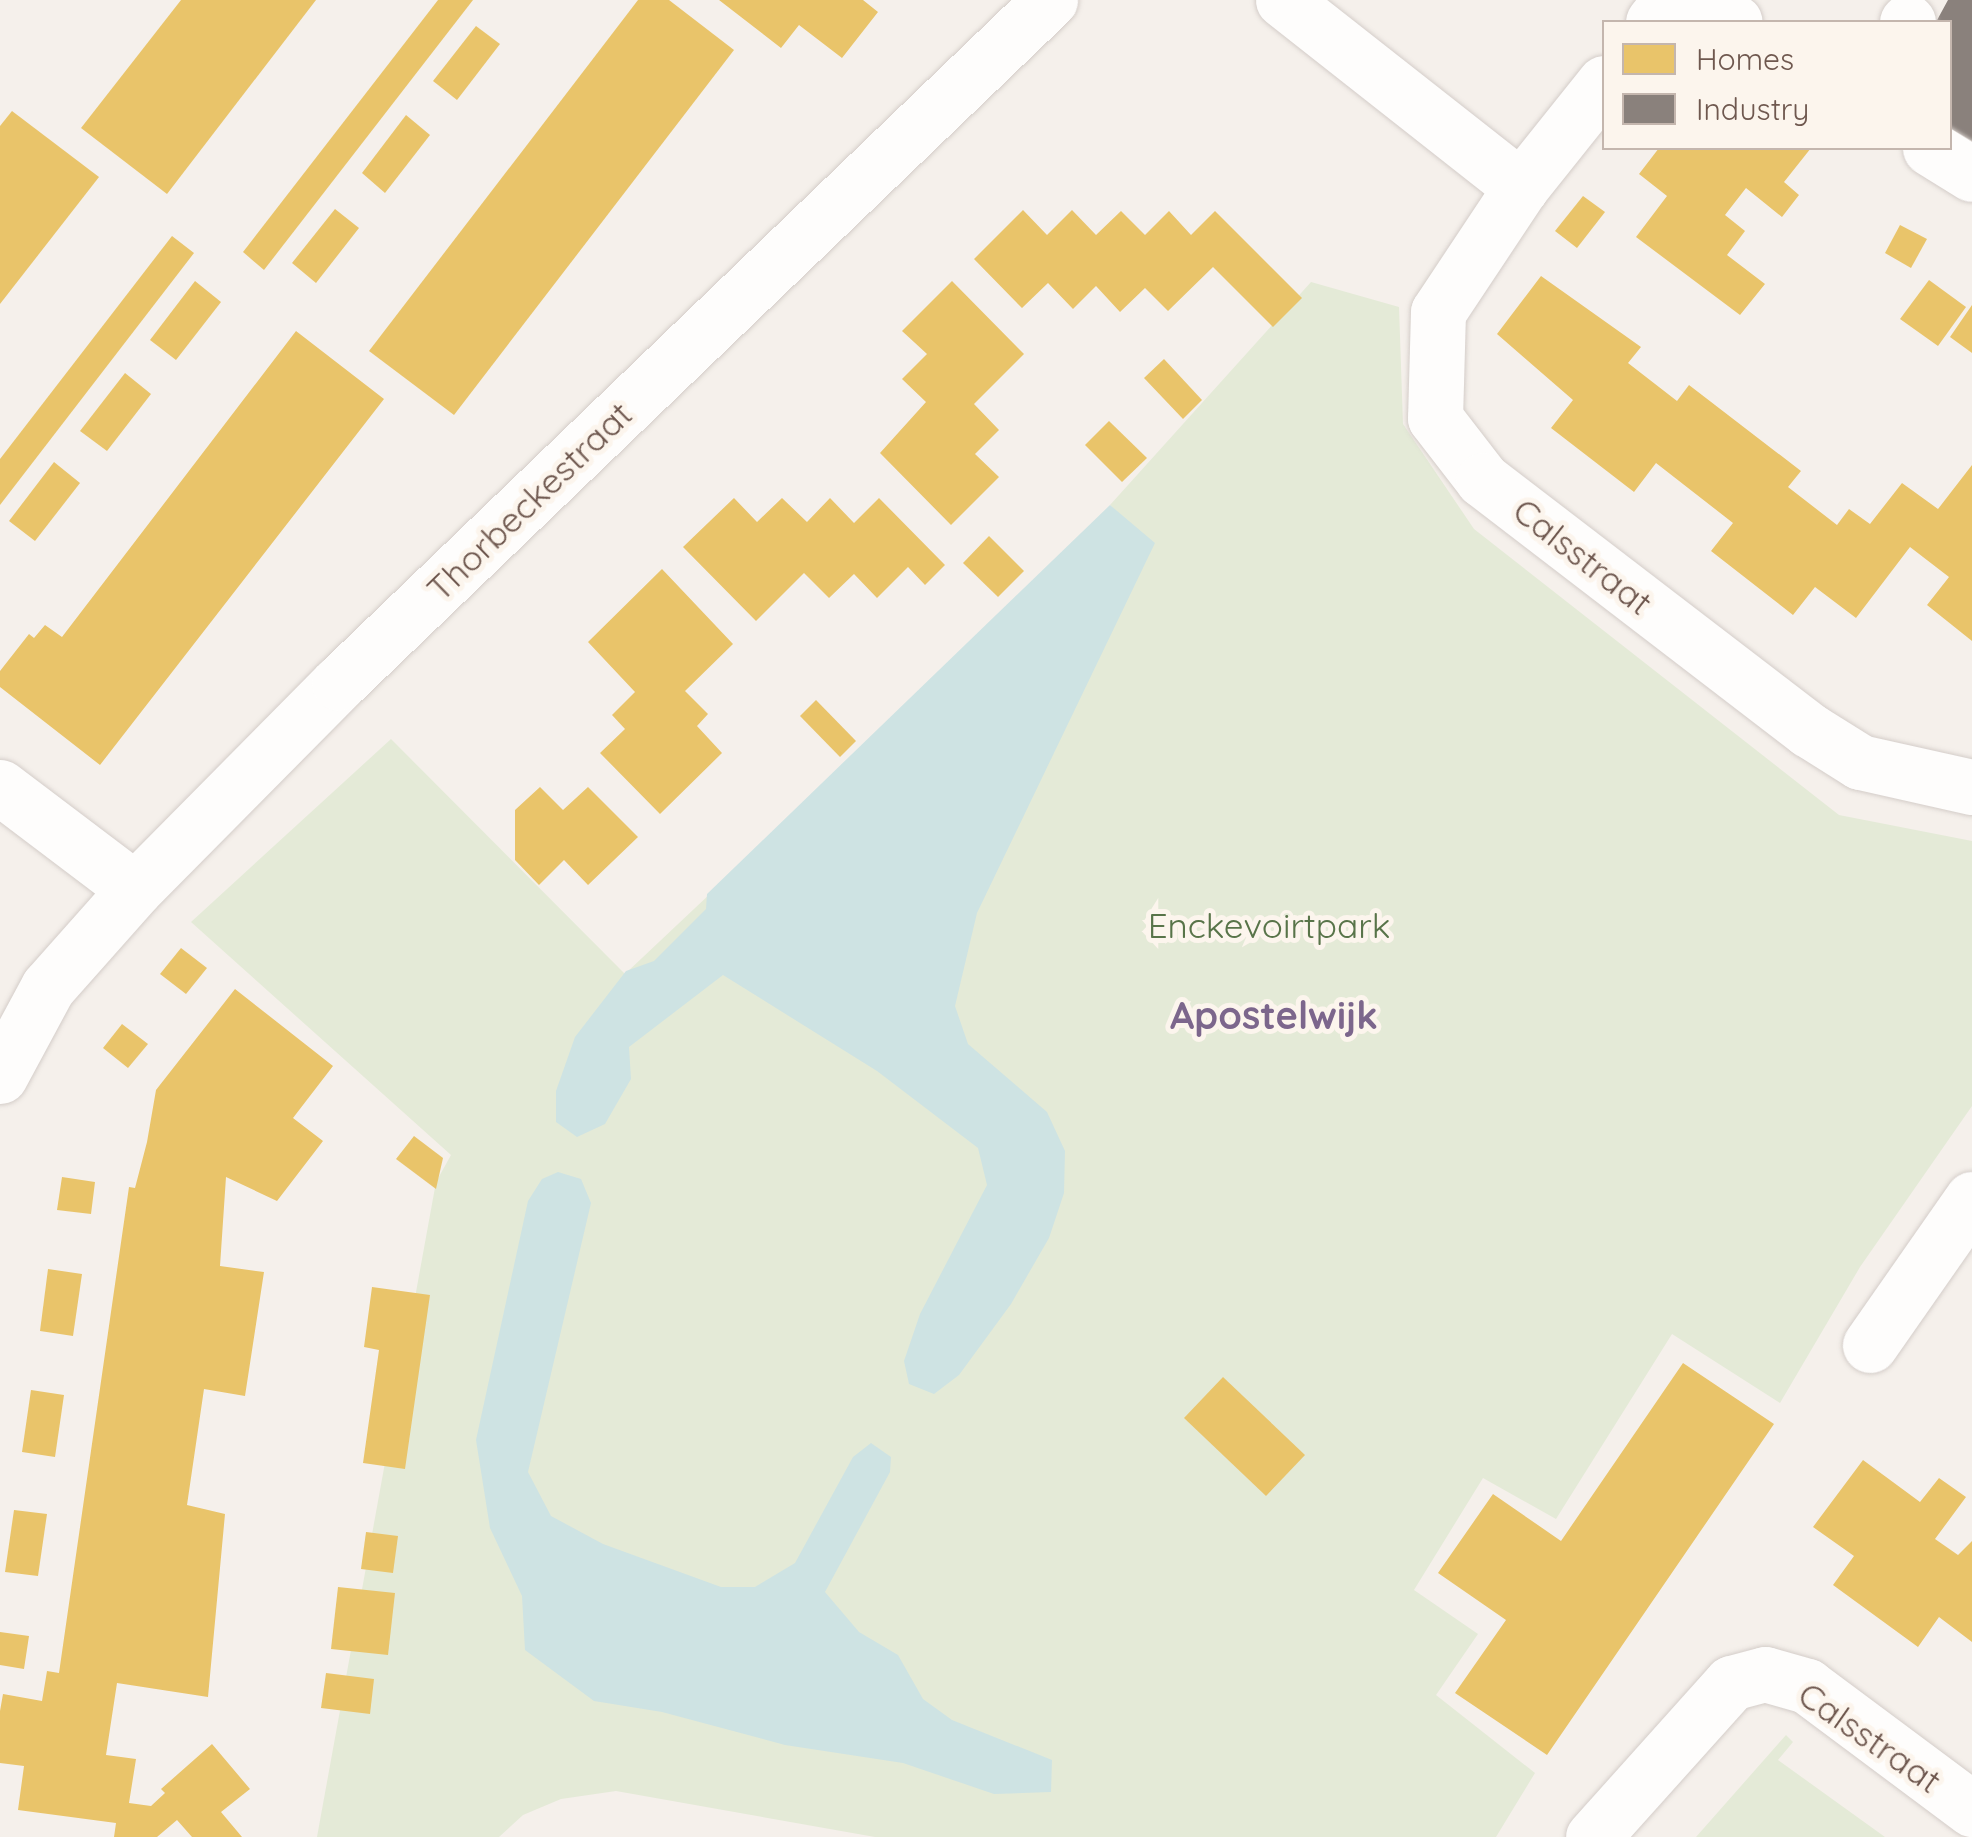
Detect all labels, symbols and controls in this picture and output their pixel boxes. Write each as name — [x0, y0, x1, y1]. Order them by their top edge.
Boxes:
legend — [1602, 20, 1952, 150]
text: Homes — [1696, 40, 1794, 78]
text: Industry — [1696, 90, 1809, 128]
street label: Thorbeckestraat — [418, 393, 640, 609]
street label: Calsstraat — [1505, 489, 1661, 623]
park label: Enckevoirtpark — [1148, 904, 1390, 946]
district label: Apostelwijk — [1170, 993, 1378, 1039]
street label: Calsstraat — [1791, 1673, 1949, 1801]

